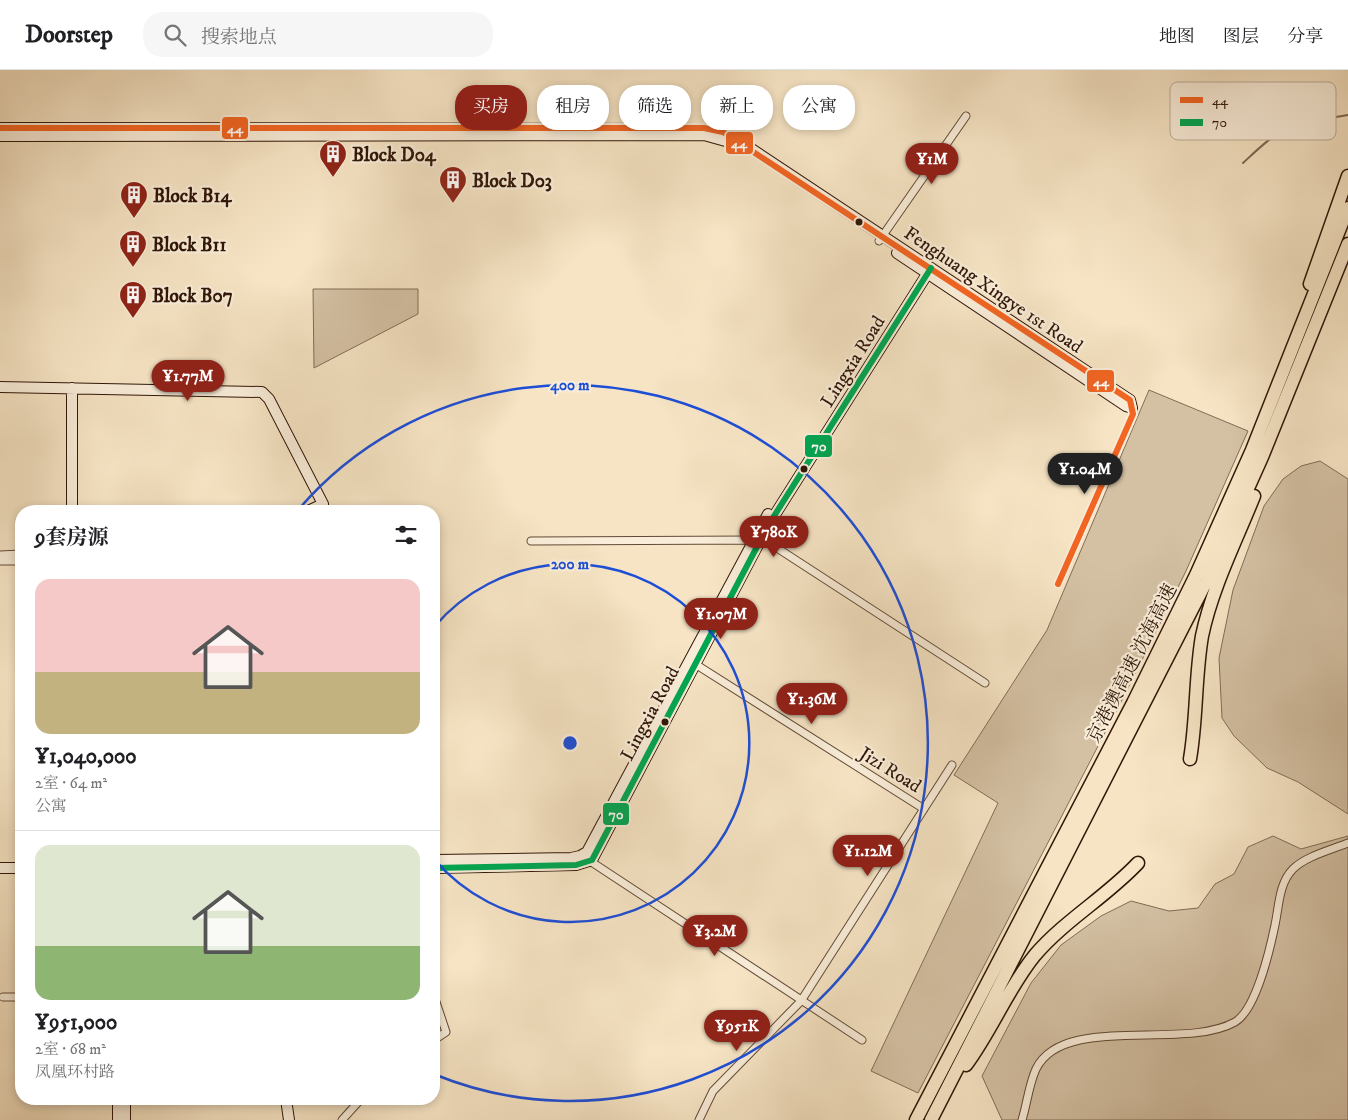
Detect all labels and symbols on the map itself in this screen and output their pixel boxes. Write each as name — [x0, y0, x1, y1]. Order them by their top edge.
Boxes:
legend — [1170, 82, 1336, 140]
text: 44 — [1212, 92, 1229, 110]
text: 70 — [1212, 114, 1227, 132]
line badge: 44 — [221, 116, 249, 140]
text: 44 — [226, 120, 244, 138]
line badge: 44 — [725, 131, 754, 155]
text: 44 — [730, 135, 748, 153]
building icon: Block D04 — [318, 139, 348, 178]
pin: ¥1M — [908, 142, 956, 185]
place label: Block D04 — [352, 144, 437, 167]
building icon: Block D03 — [438, 165, 468, 204]
place label: Block D03 — [472, 170, 552, 193]
building icon: Block B14 — [119, 180, 149, 219]
place label: Block B14 — [153, 185, 232, 208]
unlabelled marker — [854, 217, 864, 227]
street label: Fenghuang Xingye 1st Road — [900, 222, 1087, 359]
building icon: Block B11 — [118, 229, 148, 268]
place label: Block B11 — [152, 234, 226, 257]
building icon: Block B07 — [118, 280, 148, 319]
place label: Block B07 — [152, 285, 233, 308]
street label: Lingxia Road — [816, 311, 891, 412]
pin: ¥1.77M — [147, 360, 229, 402]
line badge: 44 — [1086, 369, 1115, 393]
text: 44 — [1092, 373, 1110, 391]
text: 400 m — [549, 376, 590, 395]
line badge: 70 — [804, 434, 833, 458]
text: 70 — [812, 438, 827, 456]
pin: ¥1.04M — [1044, 452, 1126, 495]
unlabelled marker — [799, 464, 809, 474]
pin: ¥780K — [739, 516, 809, 558]
text: 200 m — [551, 555, 590, 574]
street label: 京港澳高速 沈海高速 — [1082, 580, 1182, 747]
pin: ¥1.07M — [680, 598, 762, 640]
street label: Lingxia Road — [616, 662, 685, 765]
pin: ¥1.36M — [771, 682, 853, 725]
unlabelled marker — [660, 717, 670, 727]
centre of rings — [561, 734, 579, 752]
street label: Jizi Road — [853, 741, 926, 798]
line badge: 70 — [602, 802, 630, 826]
text: 70 — [609, 806, 624, 824]
pin: ¥1.12M — [827, 834, 909, 877]
pin: ¥3.2M — [680, 914, 750, 957]
pin: ¥951K — [702, 1010, 772, 1052]

